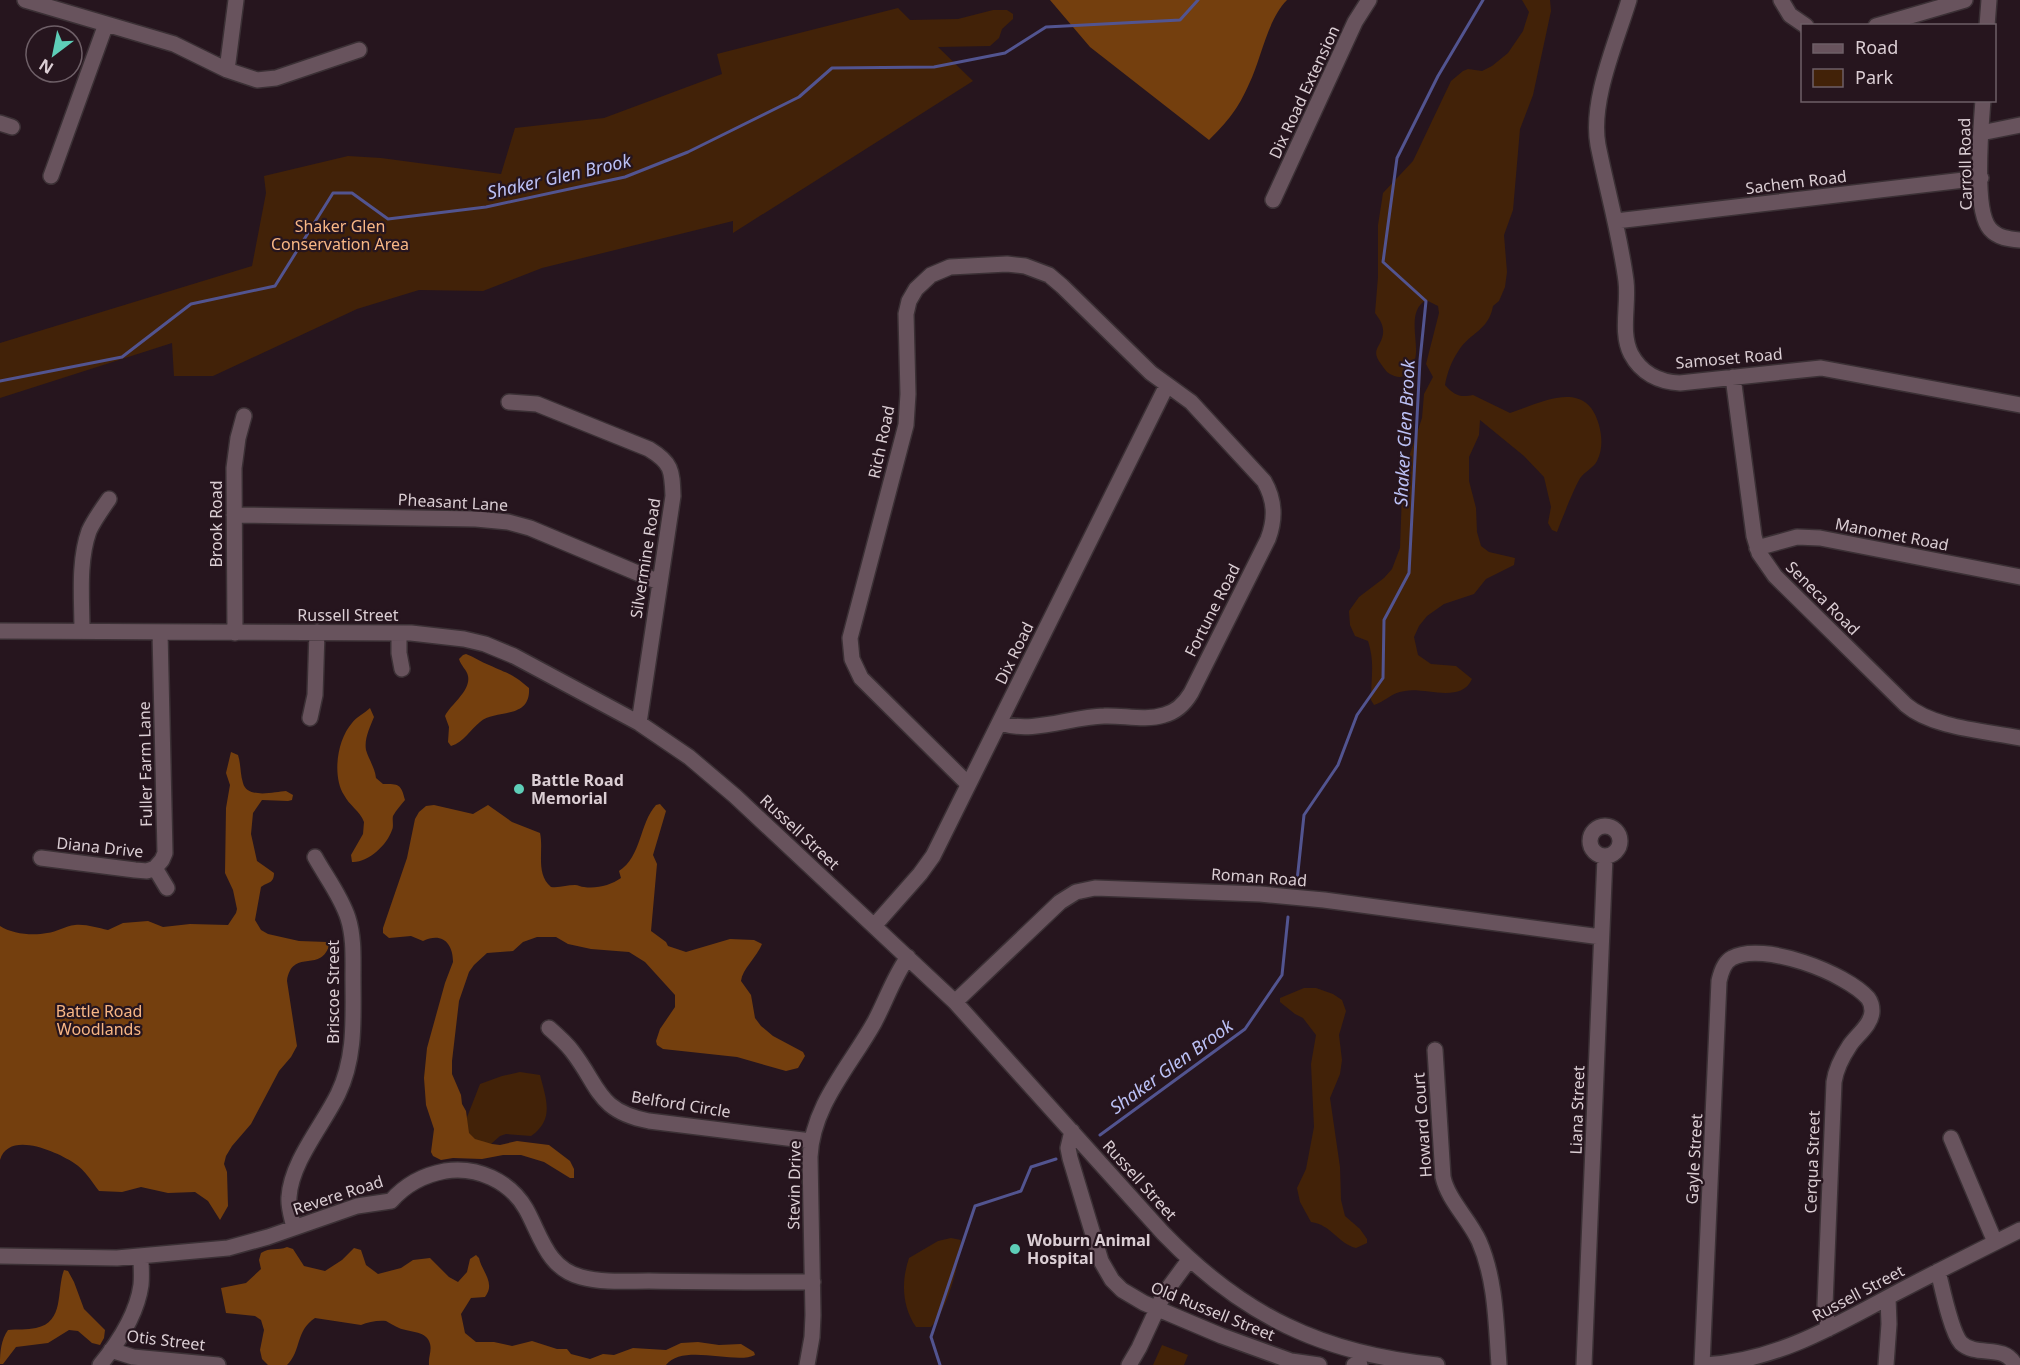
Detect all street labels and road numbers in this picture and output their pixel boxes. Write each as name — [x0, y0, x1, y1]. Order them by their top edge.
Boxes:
street label: Dix Road Extension — [1264, 22, 1344, 162]
street label: Carroll Road — [1953, 118, 1977, 210]
street label: Sachem Road — [1744, 165, 1848, 199]
street label: Samoset Road — [1675, 342, 1783, 374]
street label: Rich Road — [863, 403, 899, 481]
street label: Brook Road — [205, 480, 227, 568]
street label: Pheasant Lane — [397, 488, 509, 516]
street label: Silvermine Road — [625, 496, 665, 620]
street label: Manomet Road — [1833, 512, 1951, 556]
street label: Seneca Road — [1781, 556, 1865, 640]
street label: Fortune Road — [1179, 560, 1245, 660]
street label: Russell Street — [297, 604, 399, 626]
street label: Dix Road — [989, 618, 1039, 688]
street label: Fuller Farm Lane — [133, 701, 157, 827]
street label: Russell Street — [755, 789, 845, 875]
street label: Diana Drive — [55, 831, 145, 863]
street label: Roman Road — [1210, 863, 1308, 891]
street label: Briscoe Street — [322, 940, 344, 1044]
street label: Liana Street — [1564, 1065, 1590, 1155]
street label: Howard Court — [1407, 1072, 1437, 1178]
street label: Belford Circle — [630, 1085, 732, 1123]
street label: Cerqua Street — [1799, 1110, 1825, 1214]
street label: Gayle Street — [1681, 1113, 1707, 1205]
street label: Russell Street — [1098, 1135, 1182, 1225]
street label: Stevin Drive — [782, 1140, 806, 1230]
street label: Revere Road — [290, 1170, 386, 1220]
street label: Russell Street — [1808, 1259, 1908, 1326]
street label: Old Russell Street — [1148, 1276, 1278, 1346]
street label: Otis Street — [126, 1324, 207, 1356]

